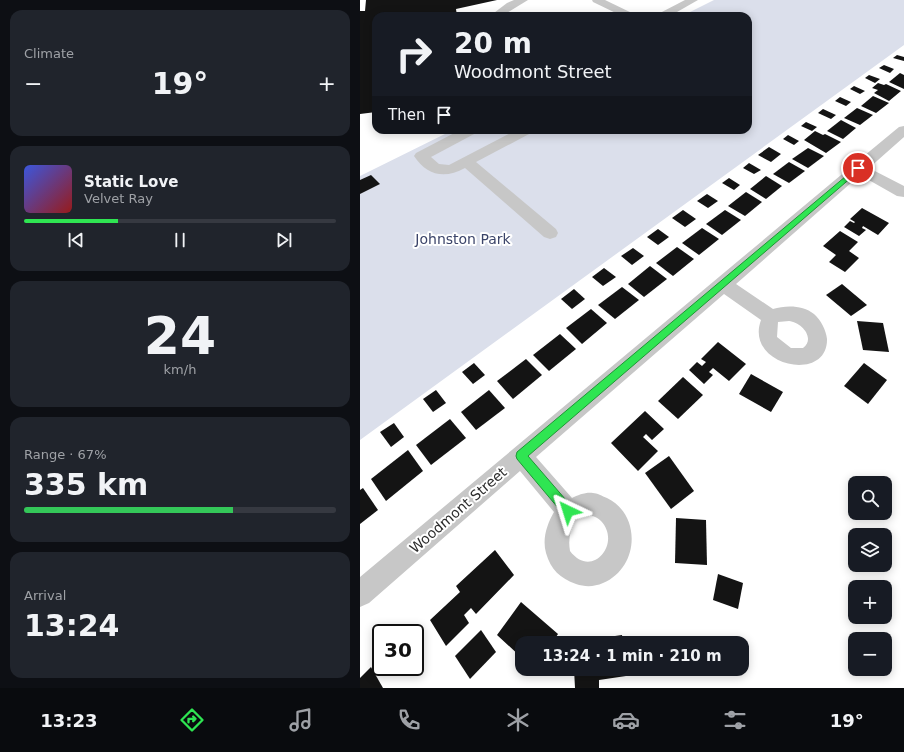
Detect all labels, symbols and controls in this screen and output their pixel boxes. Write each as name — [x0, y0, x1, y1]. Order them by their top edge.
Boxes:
text: 20 m — [454, 27, 532, 60]
icon: right — [388, 28, 440, 80]
text: Climate — [24, 46, 74, 61]
text: Woodmont Street — [454, 61, 612, 82]
text: 19° — [152, 66, 208, 101]
text: − — [24, 71, 42, 96]
text: + — [318, 71, 336, 96]
icon: arrive — [433, 104, 455, 126]
text: Then — [388, 106, 425, 124]
pin — [841, 151, 875, 185]
icon: arrive — [847, 157, 869, 179]
text: Static Love — [84, 173, 178, 191]
text: Velvet Ray — [84, 191, 153, 206]
icon: previous — [65, 229, 87, 251]
icon: pause — [169, 229, 191, 251]
icon: next — [273, 229, 295, 251]
park label: Johnston Park — [414, 231, 512, 247]
text: 24 — [144, 306, 216, 366]
text: km/h — [164, 362, 196, 377]
text: Range · 67% — [24, 447, 107, 462]
street label: Woodmont Street — [406, 463, 510, 556]
text: 335 km — [24, 467, 148, 502]
map controls — [848, 476, 892, 676]
button: search — [848, 476, 892, 520]
position arrow — [547, 490, 589, 532]
button: layers — [848, 528, 892, 572]
button: + — [848, 580, 892, 624]
text: Arrival — [24, 588, 66, 603]
text: 13:24 — [24, 608, 120, 643]
speed limit sign: 30 — [372, 624, 424, 676]
button: − — [848, 632, 892, 676]
text: 13:24 · 1 min · 210 m — [542, 647, 722, 665]
icon: directions — [178, 706, 206, 734]
icon: music — [287, 706, 315, 734]
icon: phone — [395, 706, 423, 734]
icon: climate — [504, 706, 532, 734]
icon: car — [612, 706, 640, 734]
icon: filters — [721, 706, 749, 734]
text: 13:23 — [40, 710, 98, 731]
text: 19° — [830, 710, 864, 731]

